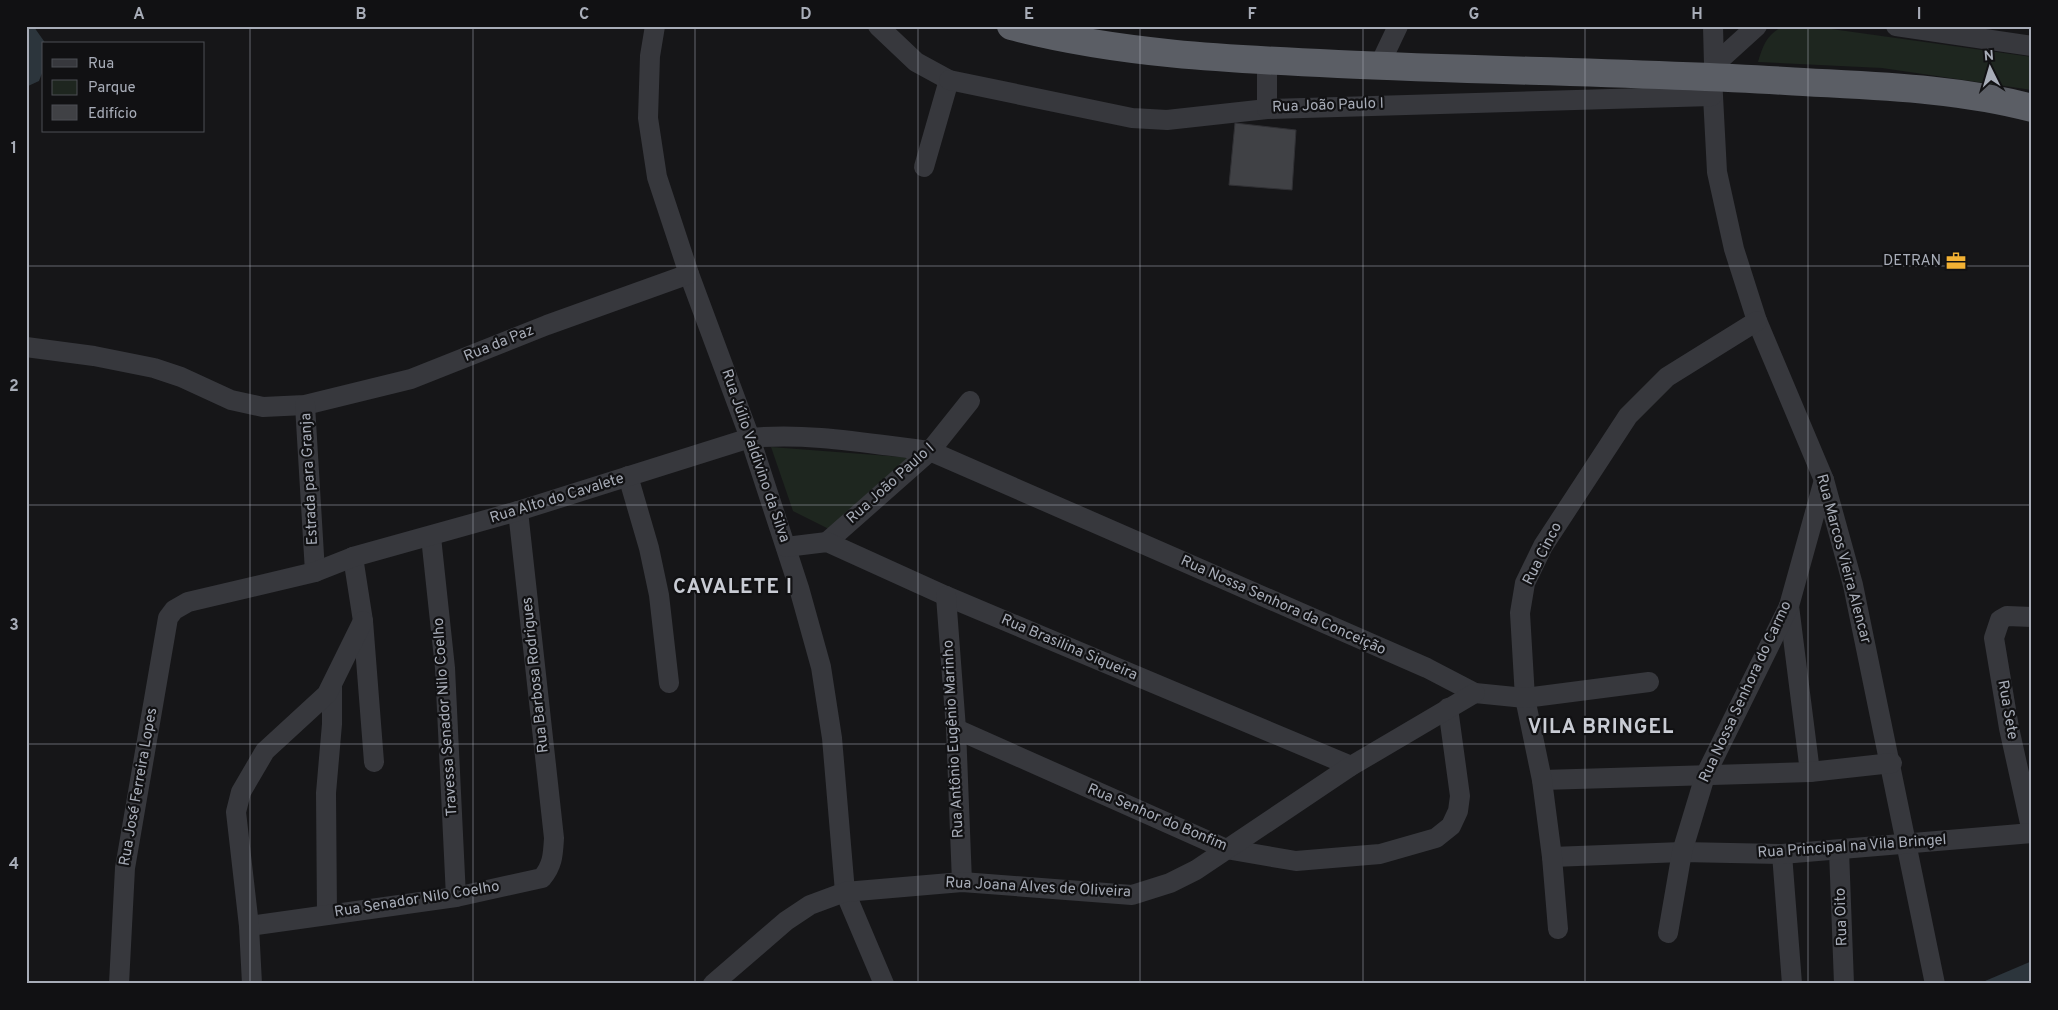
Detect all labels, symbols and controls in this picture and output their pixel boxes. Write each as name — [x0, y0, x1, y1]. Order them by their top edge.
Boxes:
text: A — [133, 5, 145, 25]
text: B — [355, 5, 367, 25]
text: C — [579, 5, 589, 25]
text: D — [800, 5, 812, 25]
text: E — [1024, 5, 1034, 25]
text: F — [1247, 5, 1257, 25]
text: G — [1469, 5, 1479, 25]
text: H — [1691, 5, 1703, 25]
text: I — [1917, 5, 1921, 25]
legend — [42, 42, 205, 132]
north arrow — [1966, 42, 2016, 92]
text: N — [1983, 48, 1995, 65]
text: Rua — [88, 55, 114, 74]
text: Parque — [88, 79, 136, 98]
street label: Rua João Paulo I — [1272, 95, 1384, 117]
text: Edifício — [88, 105, 137, 124]
text: 1 — [11, 139, 17, 159]
office icon: DETRAN — [1945, 250, 1967, 272]
place label: DETRAN — [1883, 252, 1941, 271]
street label: Rua da Paz — [461, 321, 537, 367]
street label: Rua Júlio Valdivino da Silva — [716, 367, 794, 545]
text: 2 — [9, 377, 19, 397]
street label: Estrada para Granja — [297, 412, 323, 546]
street label: Rua João Paulo I — [843, 440, 939, 528]
street label: Rua Alto do Cavalete — [488, 470, 626, 528]
street label: Rua Marcos Vieira Alencar — [1811, 472, 1875, 646]
street label: Rua Cinco — [1519, 519, 1567, 589]
street label: Rua Nossa Senhora da Conceição — [1177, 552, 1389, 660]
district label: CAVALETE I — [673, 575, 793, 601]
street label: Rua Barbosa Rodrigues — [518, 596, 554, 754]
street label: Rua Nossa Senhora do Carmo — [1695, 598, 1797, 786]
street label: Rua Brasilina Siqueira — [998, 611, 1140, 685]
text: 3 — [9, 616, 19, 636]
street label: Travessa Senador Nilo Coelho — [430, 617, 462, 817]
street label: Rua Antônio Eugênio Marinho — [939, 639, 969, 839]
street label: Rua Sete — [1992, 679, 2022, 741]
street label: Rua José Ferreira Lopes — [116, 706, 162, 868]
district label: VILA BRINGEL — [1528, 715, 1674, 741]
street label: Rua Senhor do Bonfim — [1084, 780, 1230, 856]
street label: Rua Principal na Vila Bringel — [1757, 831, 1947, 863]
text: 4 — [9, 855, 19, 875]
street label: Rua Joana Alves de Oliveira — [945, 874, 1131, 902]
street label: Rua Senador Nilo Coelho — [333, 878, 501, 922]
street label: Rua Oito — [1831, 887, 1853, 947]

